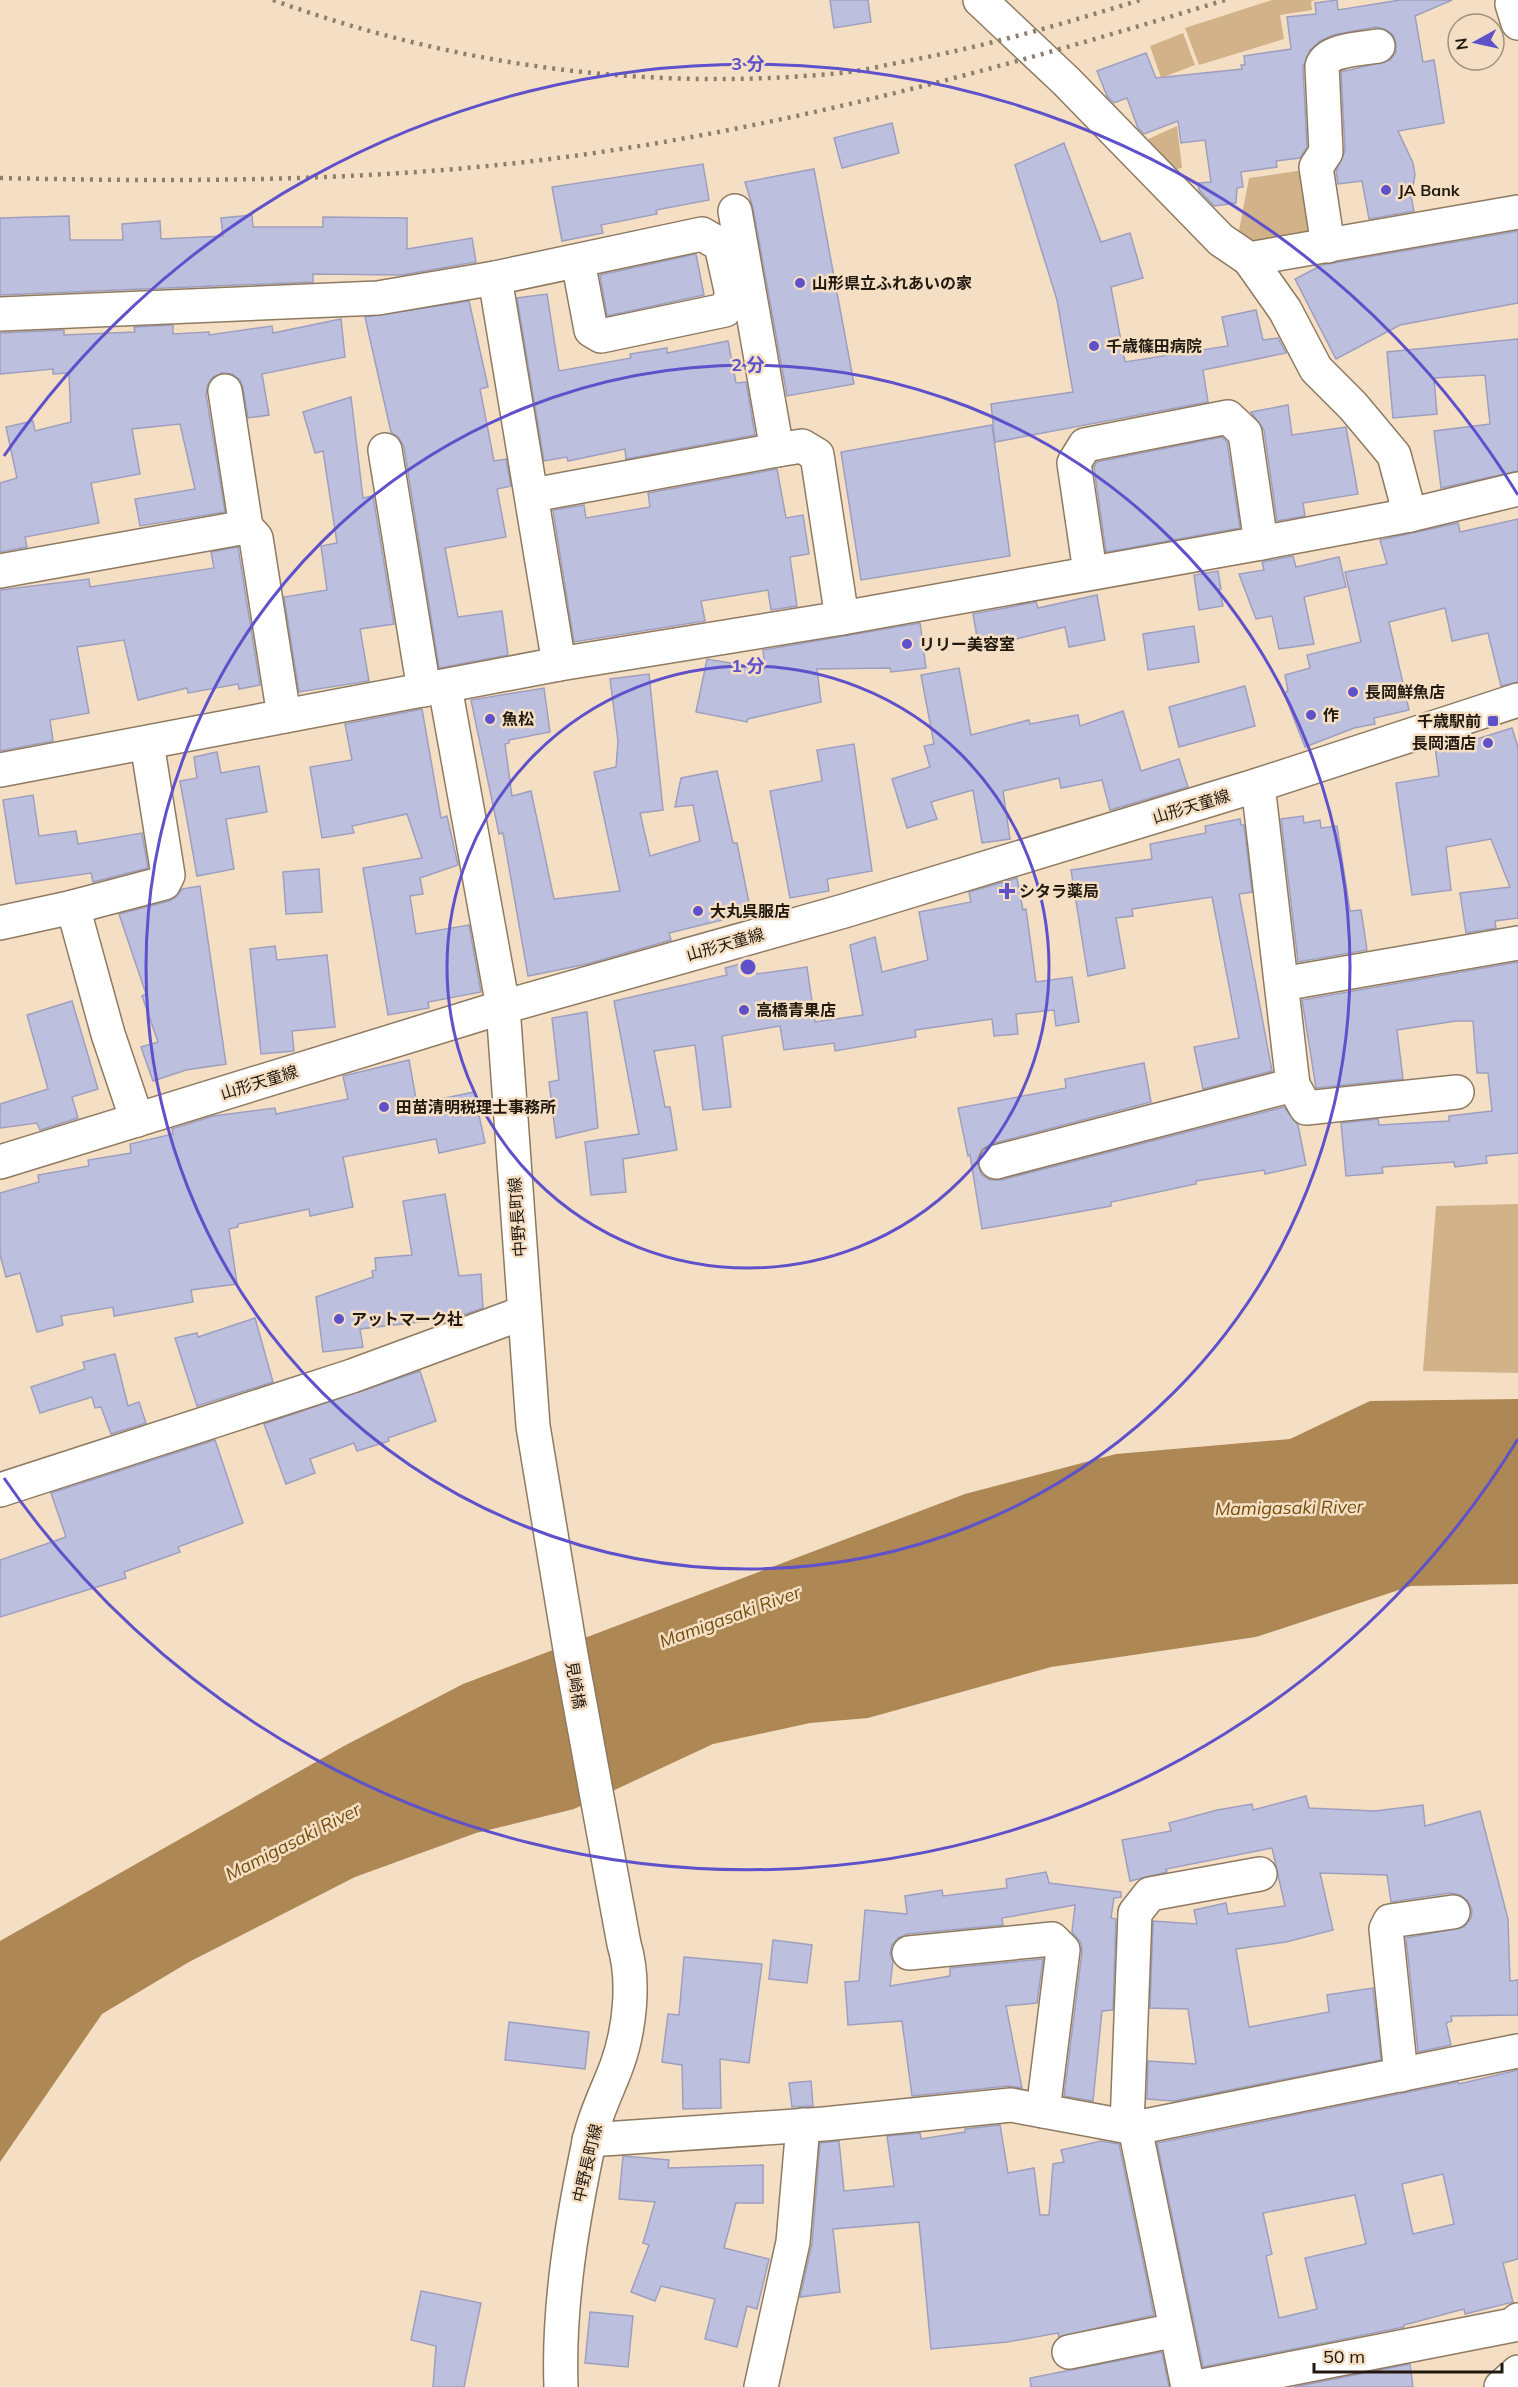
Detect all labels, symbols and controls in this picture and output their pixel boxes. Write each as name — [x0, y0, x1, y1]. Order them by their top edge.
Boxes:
north arrow — [1446, 12, 1506, 72]
text: N — [1450, 37, 1472, 51]
text: 3 分 — [731, 52, 765, 75]
place label: JA Bank — [1398, 180, 1461, 200]
marker: JA Bank — [1379, 183, 1393, 197]
place label: 山形県立ふれあいの家 — [812, 273, 972, 293]
marker: 山形県立ふれあいの家 — [793, 276, 807, 290]
place label: 千歳篠田病院 — [1106, 336, 1202, 356]
marker: 千歳篠田病院 — [1087, 339, 1101, 353]
text: 2 分 — [731, 353, 765, 376]
place label: リリー美容室 — [919, 634, 1015, 654]
marker: リリー美容室 — [900, 637, 914, 651]
text: 1 分 — [731, 654, 765, 677]
place label: 長岡鮮魚店 — [1365, 682, 1445, 702]
marker: 長岡鮮魚店 — [1346, 685, 1360, 699]
place label: 作 — [1323, 705, 1339, 725]
marker: 作 — [1304, 708, 1318, 722]
place label: 魚松 — [502, 709, 534, 729]
place label: 千歳駅前 — [1417, 711, 1481, 731]
marker: 魚松 — [483, 712, 497, 726]
marker: 千歳駅前 — [1486, 714, 1500, 728]
place label: 長岡酒店 — [1412, 733, 1476, 753]
marker: 長岡酒店 — [1481, 736, 1495, 750]
street label: 山形天童線 — [1150, 785, 1232, 827]
place label: シタラ薬局 — [1019, 881, 1099, 901]
marker: シタラ薬局 — [1000, 884, 1014, 898]
place label: 大丸呉服店 — [710, 901, 790, 921]
marker: 大丸呉服店 — [691, 904, 705, 918]
street label: 山形天童線 — [684, 923, 766, 965]
centre of rings — [738, 957, 758, 977]
place label: 高橋青果店 — [756, 1000, 836, 1020]
marker: 高橋青果店 — [737, 1003, 751, 1017]
street label: 山形天童線 — [218, 1061, 300, 1103]
place label: 田苗清明税理士事務所 — [396, 1097, 556, 1117]
marker: 田苗清明税理士事務所 — [377, 1100, 391, 1114]
street label: 中野長町線 — [504, 1176, 530, 1258]
place label: アットマーク社 — [351, 1309, 463, 1329]
marker: アットマーク社 — [332, 1312, 346, 1326]
water label: Mamigasaki River — [1215, 1495, 1365, 1520]
water label: Mamigasaki River — [656, 1580, 805, 1653]
street label: 見崎橋 — [562, 1660, 590, 1710]
water label: Mamigasaki River — [221, 1797, 365, 1886]
street label: 中野長町線 — [568, 2122, 606, 2204]
scale bar — [1314, 2336, 1502, 2374]
text: 50 m — [1323, 2345, 1365, 2368]

